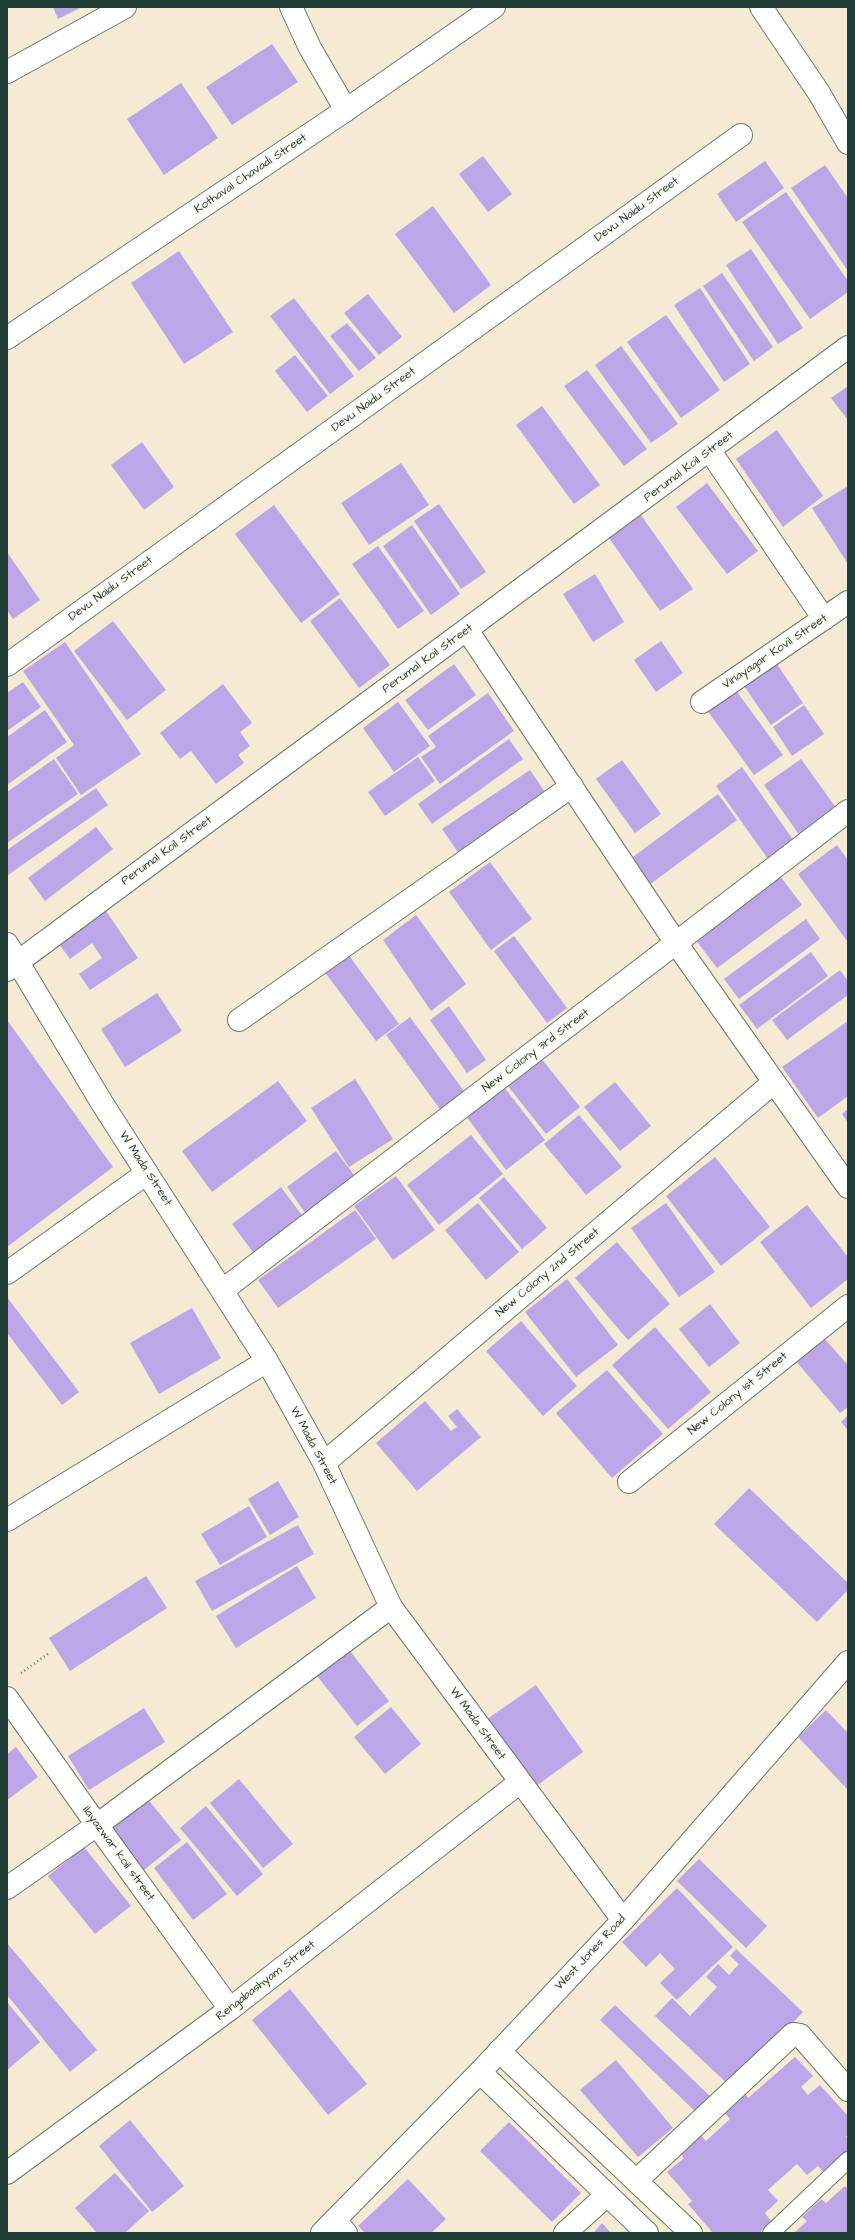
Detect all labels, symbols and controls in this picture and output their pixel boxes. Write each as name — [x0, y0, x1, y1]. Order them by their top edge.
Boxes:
street label: Kothaval Chavadi Street — [192, 131, 310, 217]
street label: Devu Naidu Street — [592, 175, 682, 245]
street label: Devu Naidu Street — [329, 365, 419, 435]
street label: Perumal Koil Street — [641, 429, 737, 505]
street label: Devu Naidu Street — [66, 554, 156, 624]
street label: Vinayagar Kovil Street — [720, 611, 830, 693]
street label: Perumal Koil Street — [380, 621, 476, 697]
street label: Perumal Koil Street — [119, 813, 215, 889]
street label: New Colony 3rd Street — [480, 1006, 592, 1096]
street label: W Mada Street — [115, 1129, 175, 1209]
street label: New Colony 2nd Street — [493, 1225, 603, 1321]
street label: New Colony 1st Street — [685, 1349, 791, 1439]
street label: W Mada Street — [286, 1405, 340, 1487]
street label: W Mada Street — [446, 1685, 508, 1763]
street label: Ilayazwar koil street — [79, 1804, 157, 1904]
street label: West Jones Road — [553, 1912, 629, 1994]
street label: Rengabashyam Street — [213, 1938, 319, 2024]

